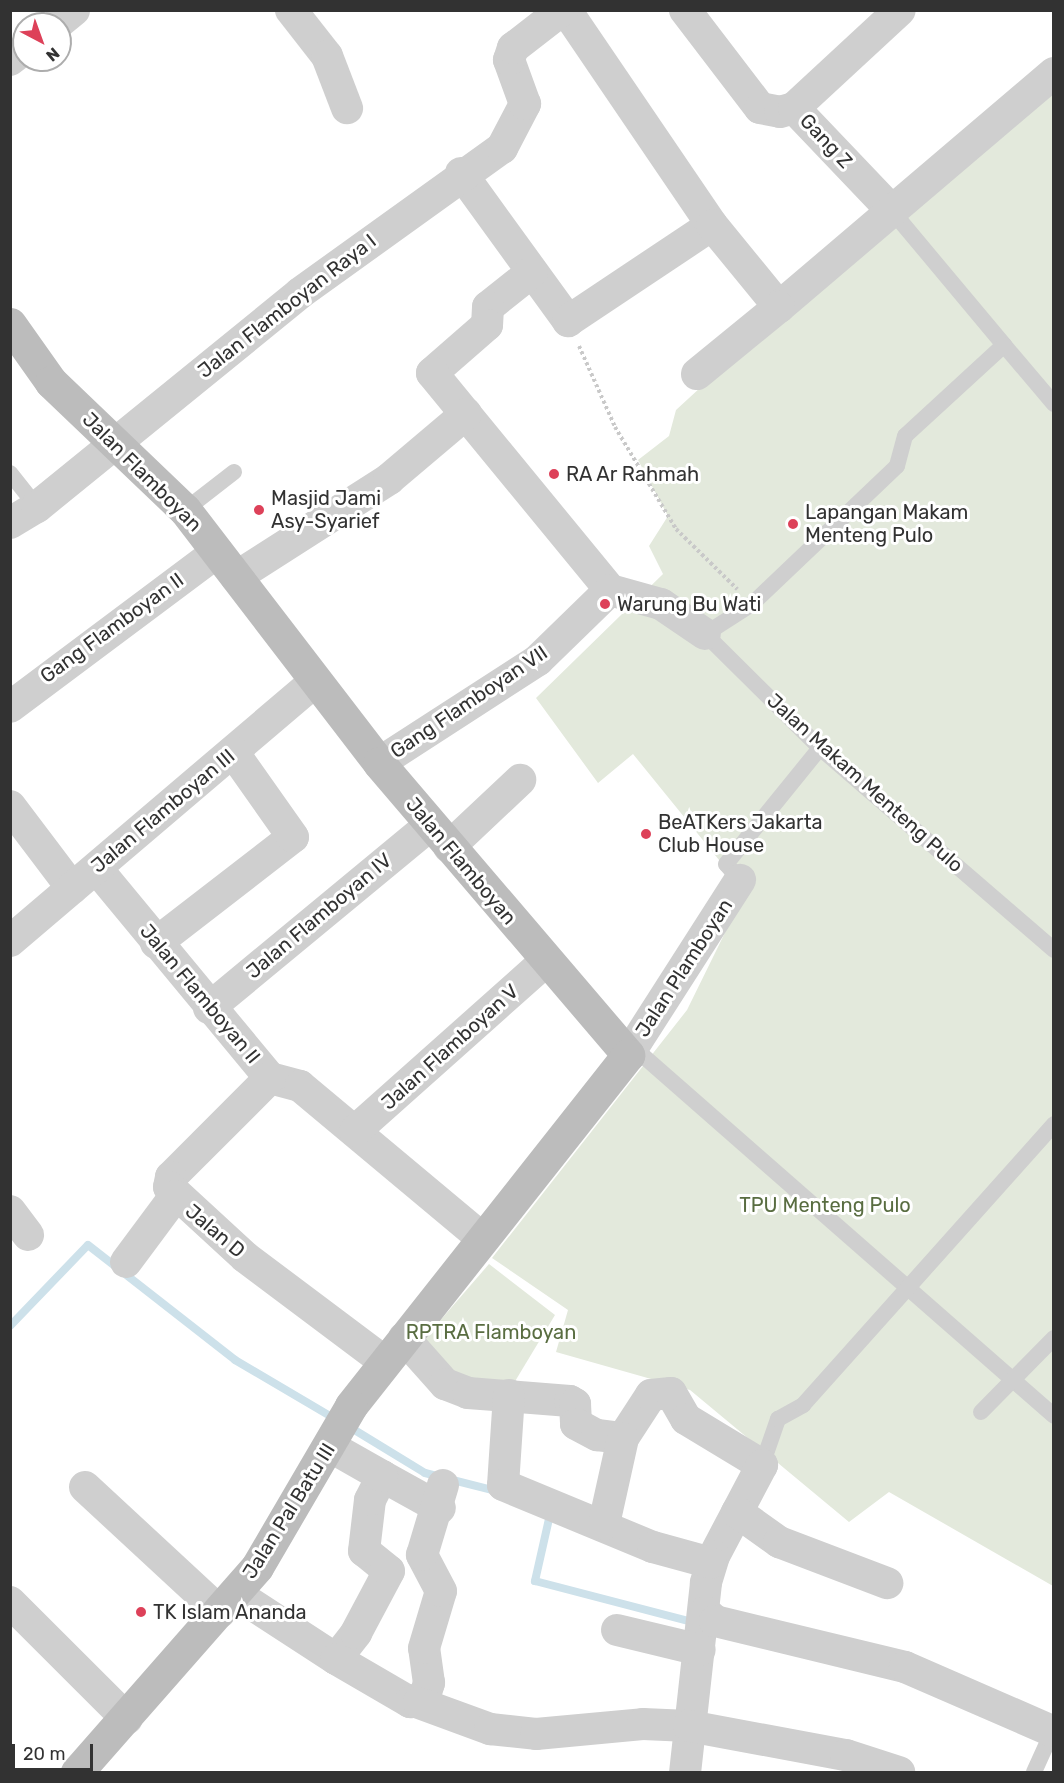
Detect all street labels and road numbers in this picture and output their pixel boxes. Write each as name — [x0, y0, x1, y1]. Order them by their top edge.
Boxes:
street label: Gang Z — [795, 109, 857, 173]
street label: Jalan Flamboyan Raya I — [193, 229, 381, 383]
street label: Jalan Flamboyan — [77, 407, 207, 537]
street label: Gang Flamboyan II — [36, 568, 188, 688]
street label: Gang Flamboyan VII — [386, 640, 552, 764]
street label: Jalan Makam Menteng Pulo — [762, 689, 968, 877]
street label: Jalan Flamboyan III — [86, 744, 240, 878]
street label: Jalan Flamboyan — [401, 792, 521, 930]
street label: Jalan Flamboyan IV — [242, 848, 396, 984]
street label: Jalan Plamboyan — [630, 894, 738, 1042]
street label: Jalan Flamboyan II — [135, 919, 265, 1069]
street label: Jalan Flamboyan V — [376, 979, 524, 1115]
street label: Jalan D — [180, 1199, 250, 1263]
street label: Jalan Pal Batu III — [238, 1439, 340, 1583]

